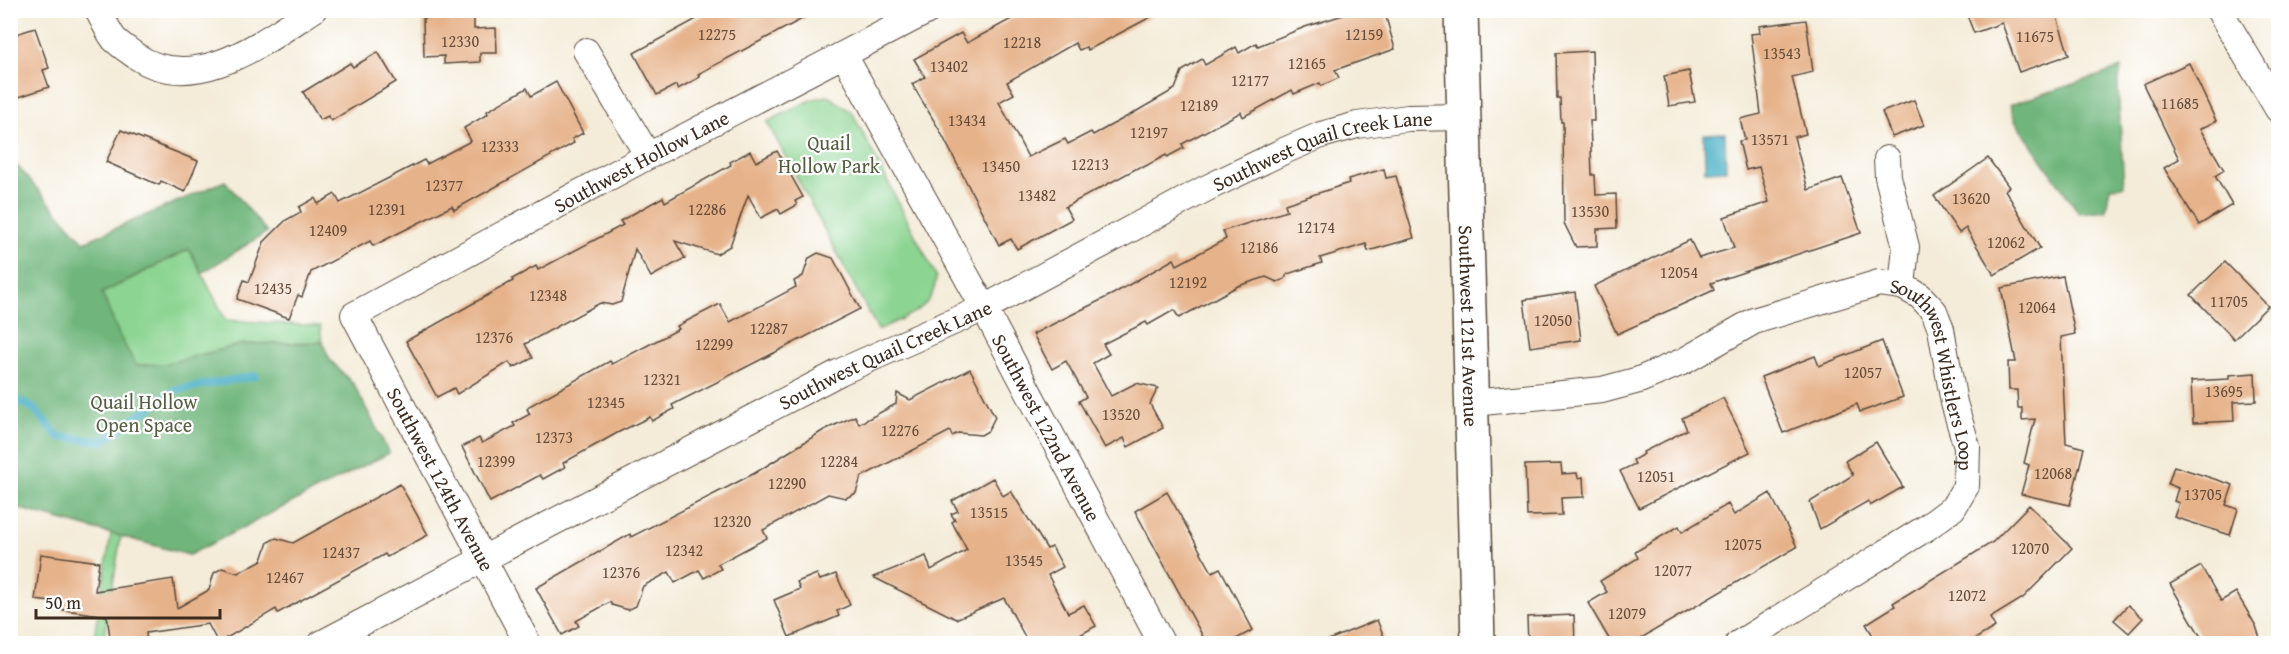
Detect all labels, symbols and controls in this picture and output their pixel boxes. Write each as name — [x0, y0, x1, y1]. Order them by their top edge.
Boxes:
house number: 12275 — [698, 22, 736, 46]
house number: 12159 — [1345, 22, 1384, 46]
house number: 11675 — [2016, 24, 2054, 48]
house number: 12330 — [441, 29, 480, 53]
house number: 12218 — [1003, 30, 1042, 54]
house number: 13543 — [1763, 41, 1801, 65]
house number: 12165 — [1288, 51, 1326, 75]
house number: 13402 — [930, 54, 968, 78]
house number: 12177 — [1231, 68, 1270, 92]
house number: 11685 — [2161, 91, 2199, 115]
house number: 12189 — [1180, 93, 1219, 117]
street label: Southwest Hollow Lane — [548, 102, 734, 219]
street label: Southwest Quail Creek Lane — [1207, 103, 1433, 198]
house number: 13434 — [948, 108, 987, 132]
house number: 12197 — [1130, 120, 1169, 144]
house number: 13571 — [1751, 127, 1789, 151]
park label: Quail Hollow Park — [778, 128, 881, 180]
house number: 12333 — [481, 134, 519, 158]
house number: 12213 — [1071, 152, 1109, 176]
house number: 13450 — [982, 154, 1021, 178]
house number: 12377 — [425, 173, 464, 197]
house number: 13482 — [1018, 183, 1056, 207]
house number: 13620 — [1952, 186, 1991, 210]
house number: 12391 — [368, 197, 406, 221]
house number: 12286 — [688, 197, 727, 221]
house number: 13530 — [1571, 199, 1610, 223]
house number: 12174 — [1297, 215, 1336, 239]
house number: 12409 — [309, 218, 348, 242]
street label: Southwest 121st Avenue — [1452, 225, 1487, 427]
house number: 12062 — [1987, 230, 2025, 254]
house number: 12186 — [1240, 235, 1279, 259]
house number: 12054 — [1660, 260, 1699, 284]
house number: 12192 — [1169, 270, 1207, 294]
street label: Southwest Whistlers Loop — [1888, 270, 1982, 471]
house number: 12435 — [254, 276, 292, 300]
house number: 12348 — [529, 283, 568, 307]
house number: 11705 — [2210, 289, 2248, 313]
street label: Southwest Quail Creek Lane — [773, 292, 996, 416]
house number: 12064 — [2018, 295, 2057, 319]
house number: 12050 — [1534, 308, 1573, 332]
house number: 12287 — [750, 316, 789, 340]
house number: 12376 — [475, 325, 514, 349]
street label: Southwest 122nd Avenue — [986, 328, 1109, 526]
house number: 12299 — [695, 332, 734, 356]
house number: 12057 — [1844, 360, 1883, 384]
house number: 12321 — [643, 367, 681, 391]
house number: 13695 — [2205, 379, 2243, 403]
street label: Southwest 124th Avenue — [380, 382, 502, 576]
park label: Quail Hollow Open Space — [91, 387, 198, 439]
house number: 12345 — [587, 390, 625, 414]
house number: 13520 — [1102, 402, 1141, 426]
house number: 12276 — [881, 418, 920, 442]
house number: 12373 — [535, 425, 573, 449]
house number: 12399 — [477, 449, 516, 473]
house number: 12284 — [820, 449, 859, 473]
house number: 12068 — [2034, 461, 2073, 485]
house number: 12051 — [1637, 464, 1675, 488]
house number: 12290 — [768, 471, 807, 495]
house number: 13705 — [2184, 482, 2222, 506]
house number: 13515 — [970, 500, 1008, 524]
house number: 12320 — [713, 509, 752, 533]
house number: 12075 — [1724, 532, 1762, 556]
house number: 12070 — [2011, 536, 2050, 560]
house number: 12342 — [665, 538, 703, 562]
house number: 12437 — [322, 540, 361, 564]
house number: 13545 — [1005, 548, 1043, 572]
house number: 12077 — [1654, 558, 1693, 582]
house number: 12376 — [602, 560, 641, 584]
house number: 12467 — [266, 565, 305, 589]
scale bar — [36, 582, 220, 620]
house number: 12072 — [1948, 583, 1986, 607]
text: 50 m — [45, 589, 81, 616]
house number: 12079 — [1608, 601, 1647, 625]

